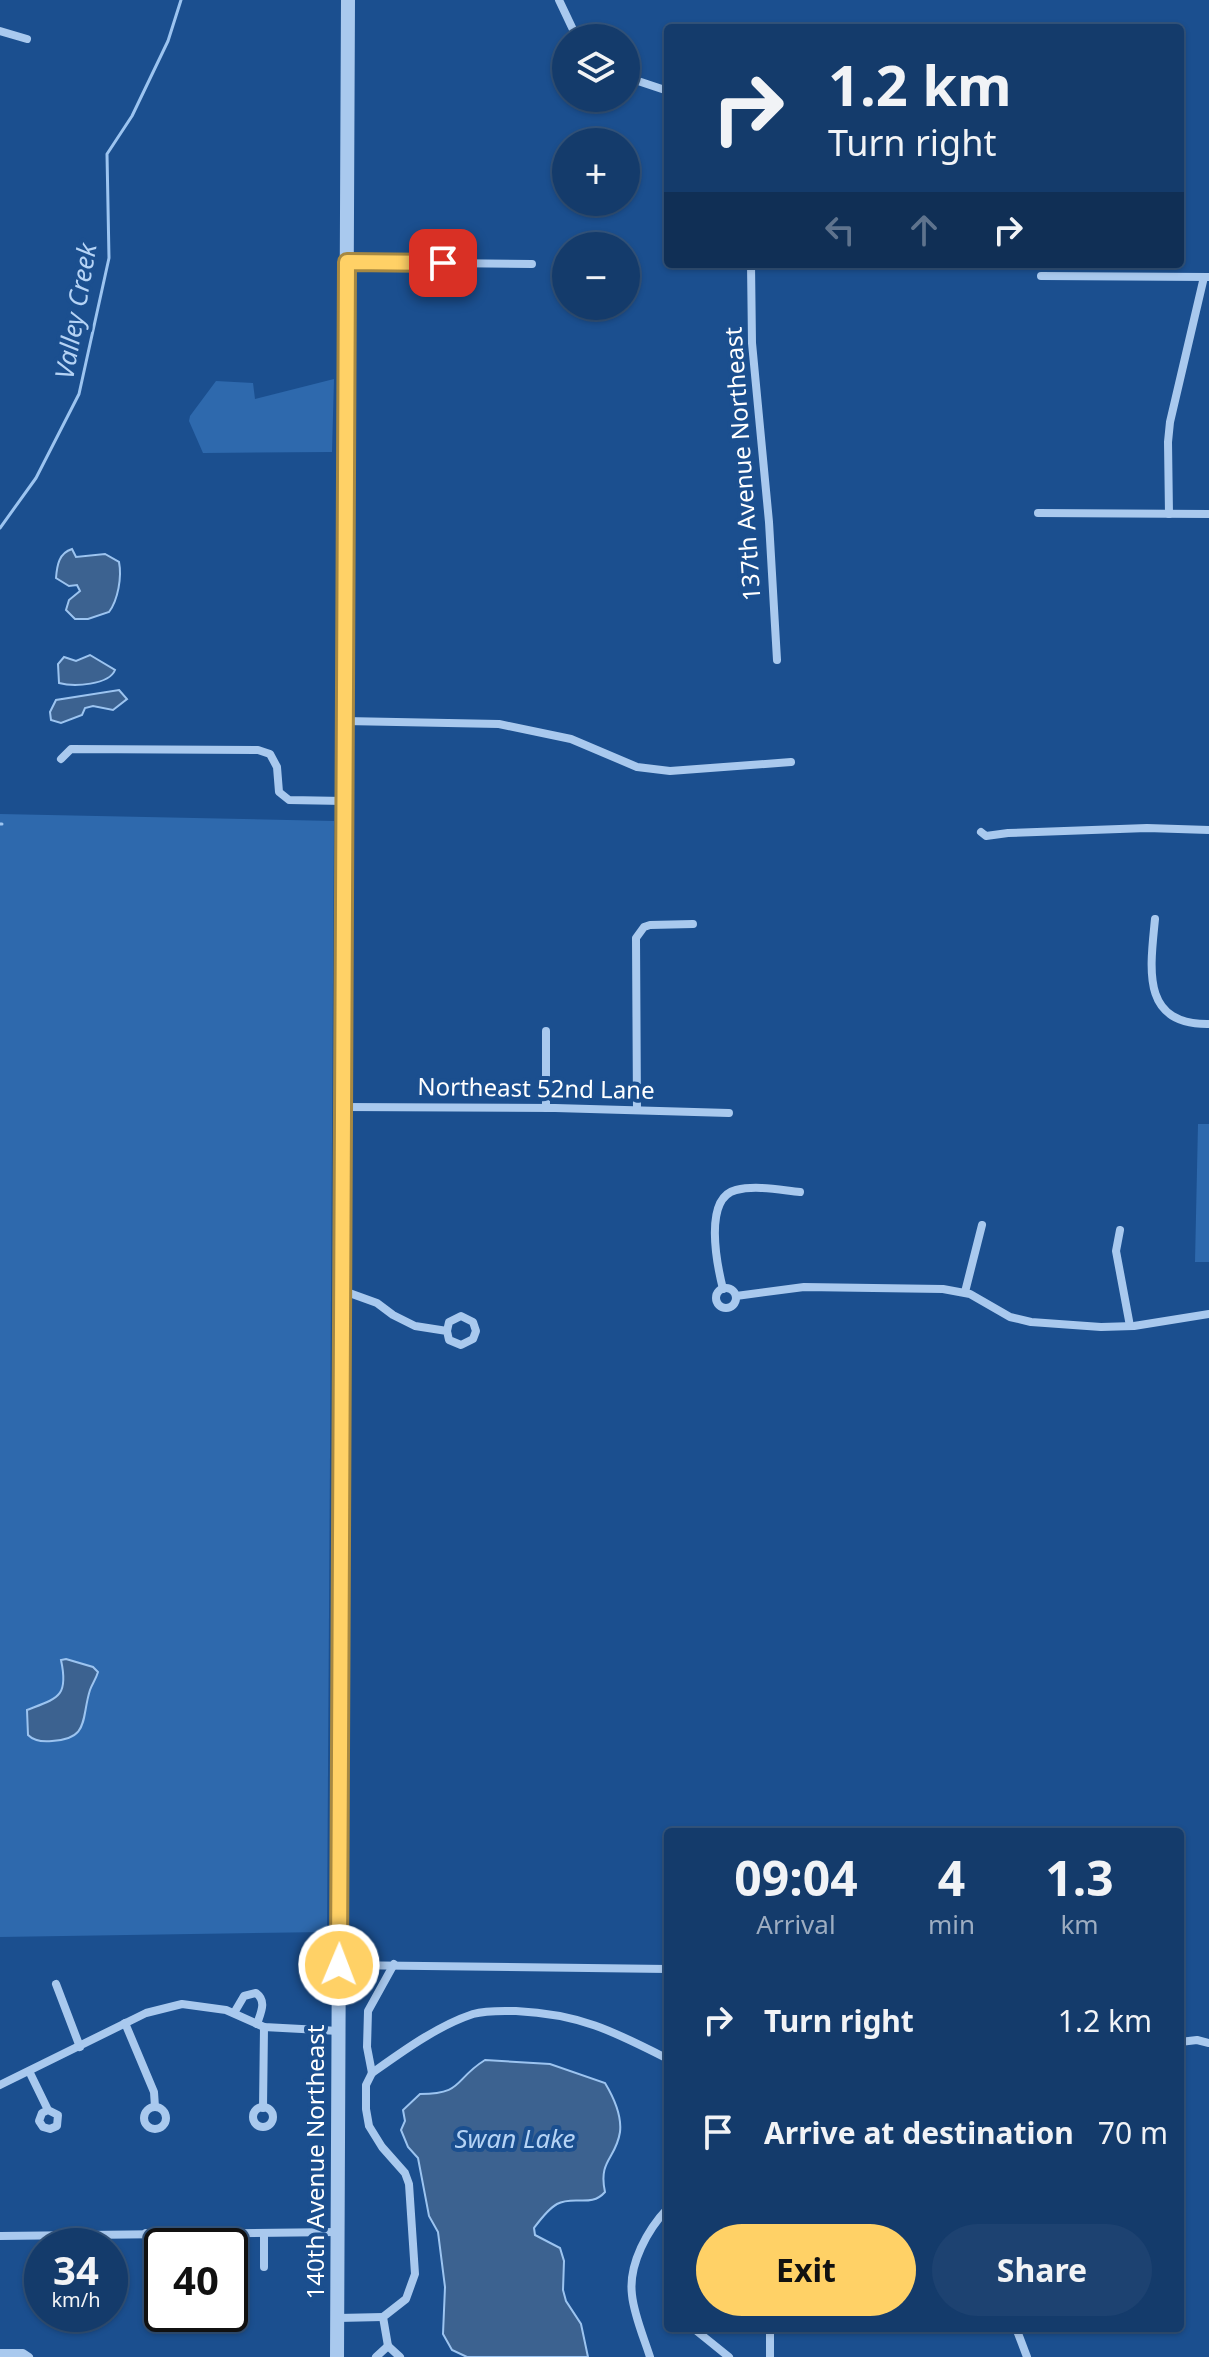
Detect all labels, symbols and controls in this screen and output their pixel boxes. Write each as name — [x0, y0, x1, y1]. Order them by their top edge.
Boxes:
map controls — [552, 24, 640, 320]
button: layers — [552, 24, 640, 112]
text: 1.2 km — [828, 46, 1012, 122]
icon: right — [696, 56, 800, 160]
text: Turn right — [828, 118, 996, 167]
button: + — [552, 128, 640, 216]
icon: left — [818, 208, 862, 252]
icon: ahead — [902, 208, 946, 252]
icon: right — [986, 208, 1030, 252]
pin — [409, 229, 477, 297]
button: − — [552, 232, 640, 320]
water label: Valley Creek — [45, 239, 105, 382]
icon: arrive — [421, 241, 465, 285]
street label: 137th Avenue Northeast — [715, 326, 768, 602]
street label: Northeast 52nd Lane — [417, 1069, 655, 1106]
text: 09:04 — [734, 1845, 858, 1910]
text: 4 — [938, 1845, 965, 1910]
text: 1.3 — [1045, 1845, 1114, 1910]
text: Arrival — [756, 1906, 836, 1942]
text: min — [928, 1906, 975, 1942]
text: km — [1060, 1906, 1099, 1942]
position arrow — [297, 1923, 381, 2007]
icon: right — [696, 1998, 740, 2042]
text: Turn right — [764, 2000, 914, 2041]
text: 1.2 km — [1058, 2000, 1152, 2041]
street label: 140th Avenue Northeast — [298, 2024, 331, 2299]
icon: arrive — [696, 2110, 740, 2154]
text: Arrive at destination — [764, 2112, 1074, 2153]
text: 70 m — [1098, 2112, 1168, 2153]
water label: Swan Lake — [454, 2120, 576, 2156]
button: Exit — [696, 2224, 916, 2316]
button: Share — [932, 2224, 1152, 2316]
speed limit sign: 40 — [144, 2228, 248, 2332]
text: 34 — [53, 2242, 99, 2297]
text: km/h — [51, 2286, 101, 2313]

